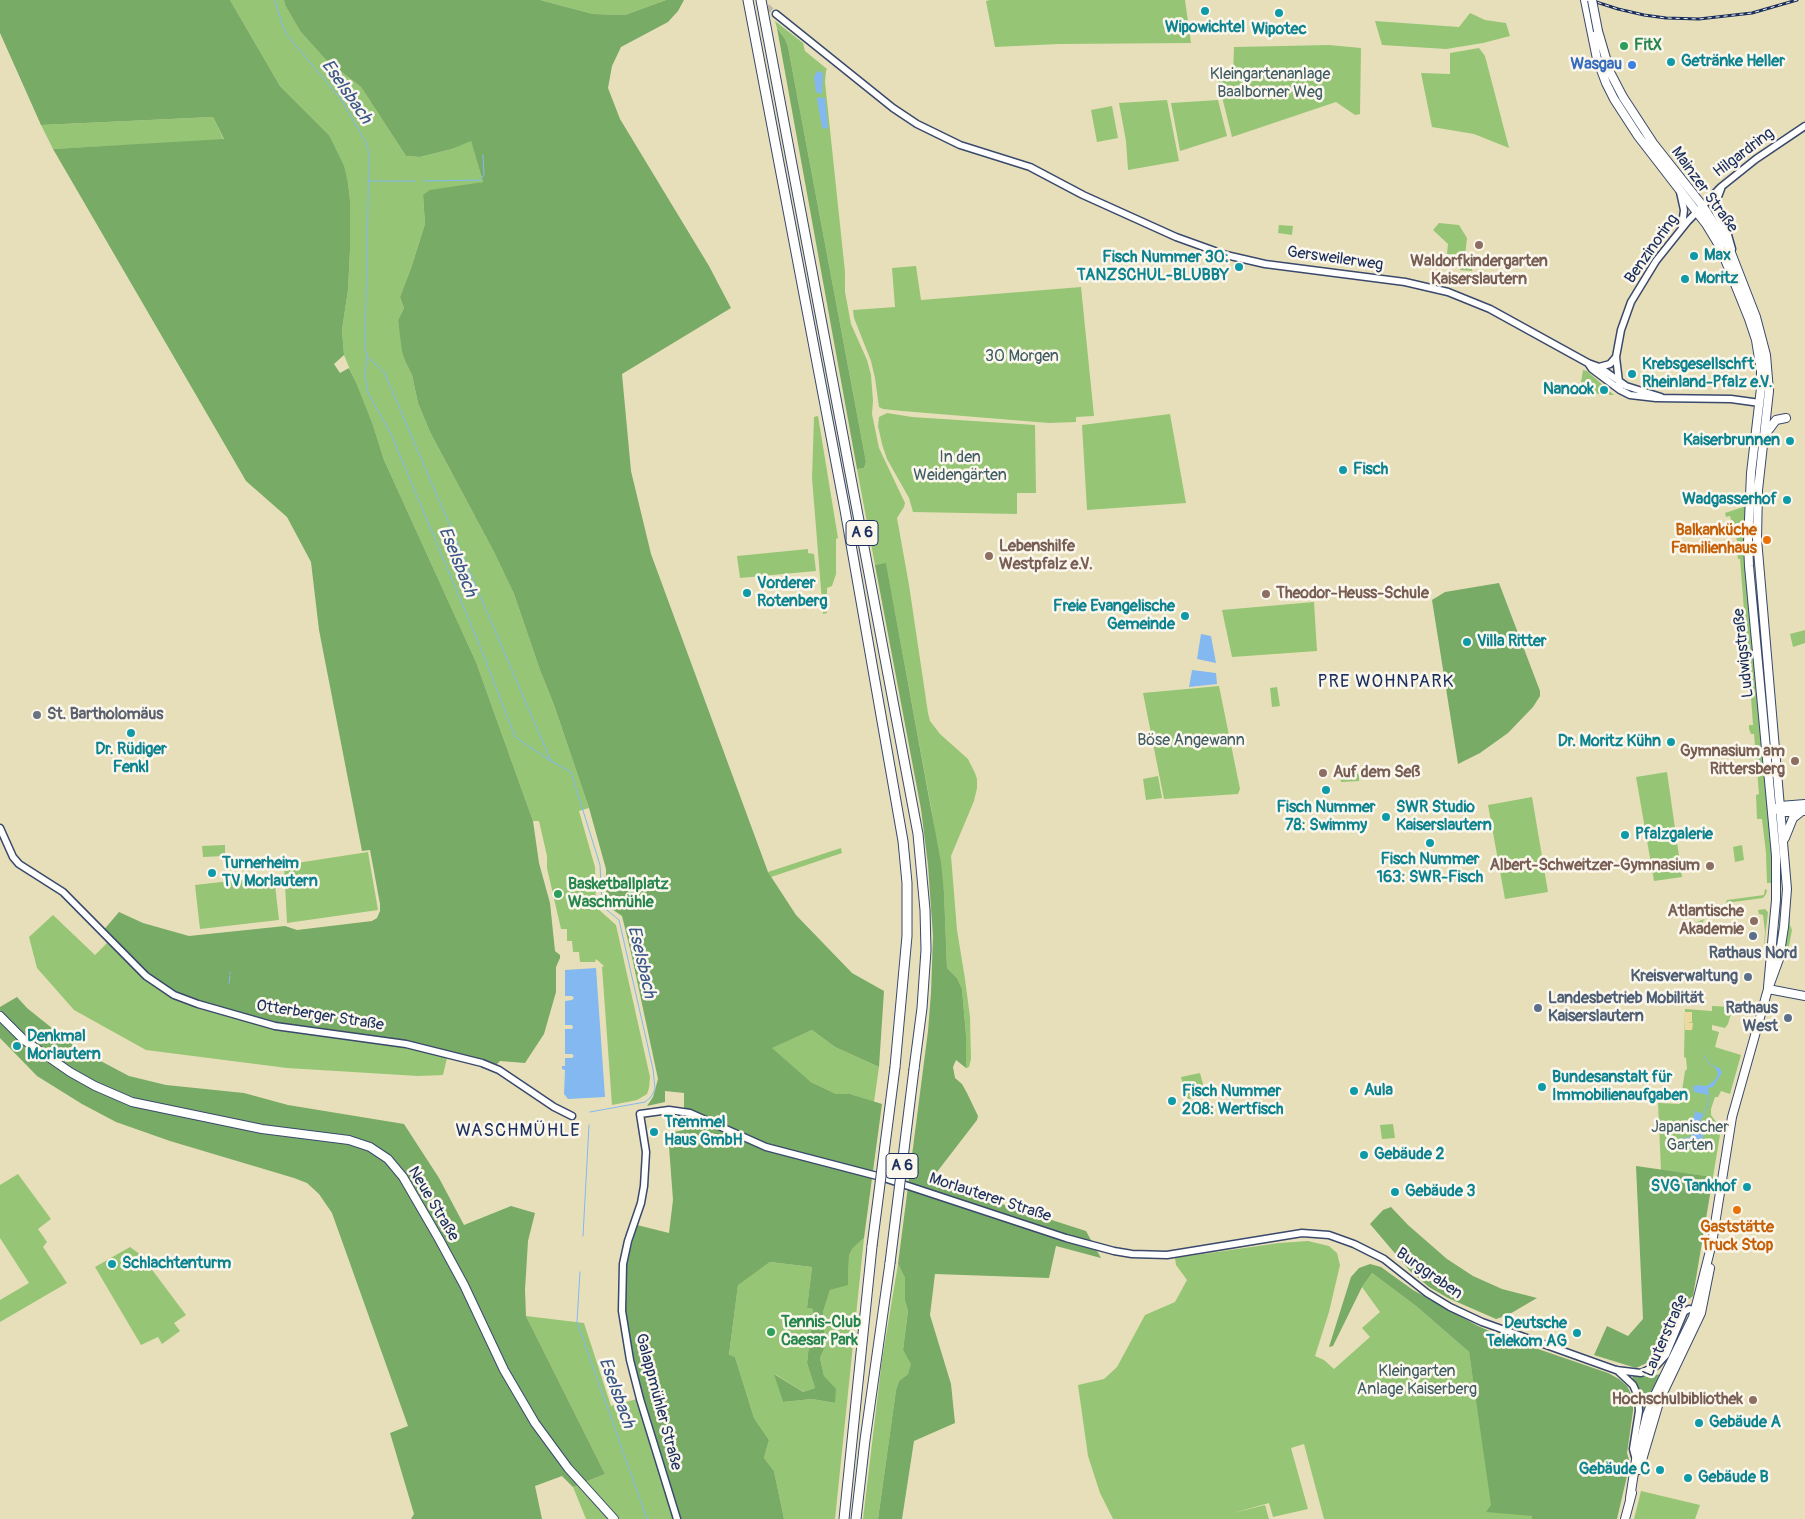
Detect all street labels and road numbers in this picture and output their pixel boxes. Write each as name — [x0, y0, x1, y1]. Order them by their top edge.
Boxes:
street label: Hilgardring — [1710, 124, 1778, 182]
street label: Mainzer Straße — [1666, 143, 1742, 237]
street label: Benzinoring — [1621, 211, 1683, 287]
street label: Gersweilerweg — [1286, 243, 1384, 275]
road number: A 6 — [846, 520, 878, 546]
street label: Ludwigstraße — [1730, 607, 1758, 699]
street label: Otterberger Straße — [255, 996, 385, 1036]
road number: A 6 — [886, 1154, 918, 1178]
street label: Neue Straße — [403, 1163, 463, 1245]
street label: Morlauterer Straße — [927, 1169, 1053, 1227]
street label: Burggraben — [1392, 1244, 1466, 1304]
street label: Lauterstraße — [1639, 1292, 1693, 1380]
street label: Galappmühler Straße — [631, 1332, 685, 1472]

